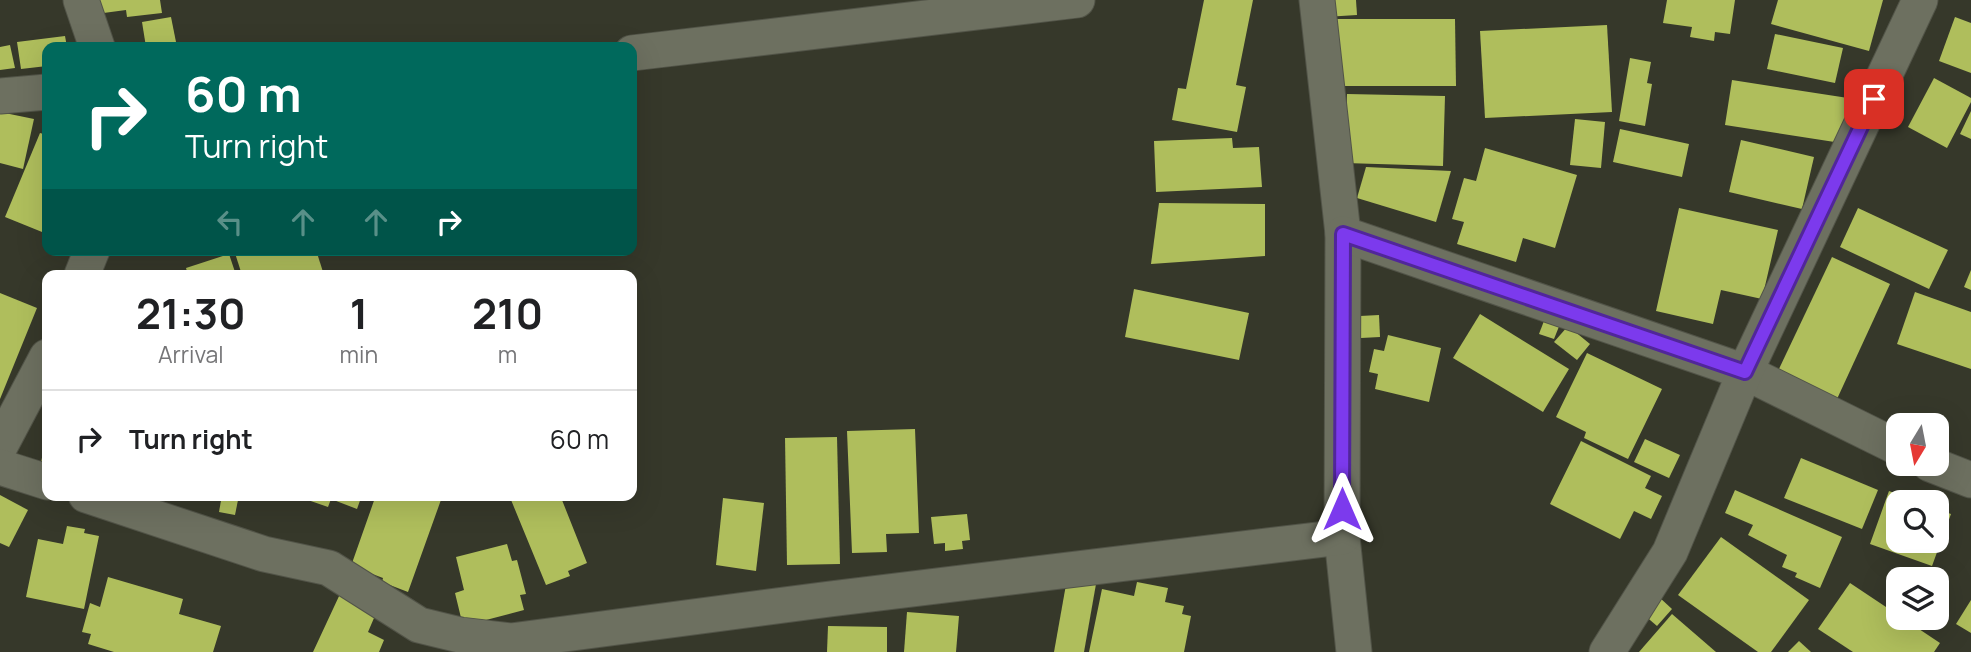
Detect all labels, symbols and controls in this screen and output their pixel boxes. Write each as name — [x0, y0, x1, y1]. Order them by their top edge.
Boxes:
text: 60 m — [185, 60, 302, 127]
pin — [1844, 69, 1904, 129]
icon: right — [70, 70, 161, 161]
icon: arrive — [1855, 80, 1893, 118]
text: Turn right — [185, 124, 328, 168]
icon: left — [211, 203, 249, 241]
icon: ahead — [284, 203, 322, 241]
icon: ahead — [357, 203, 395, 241]
icon: right — [430, 203, 468, 241]
text: 21:30 — [136, 284, 246, 342]
text: 1 — [350, 284, 368, 342]
text: 210 — [472, 284, 543, 342]
text: Arrival — [158, 338, 224, 370]
text: min — [340, 338, 378, 370]
text: m — [498, 338, 517, 370]
north arrow — [1886, 413, 1950, 476]
map controls — [1886, 413, 1949, 630]
icon: right — [70, 420, 108, 458]
text: Turn right — [129, 421, 253, 457]
text: 60 m — [550, 421, 609, 457]
position arrow — [1305, 472, 1379, 546]
button: search — [1886, 490, 1949, 553]
button: layers — [1886, 567, 1949, 630]

